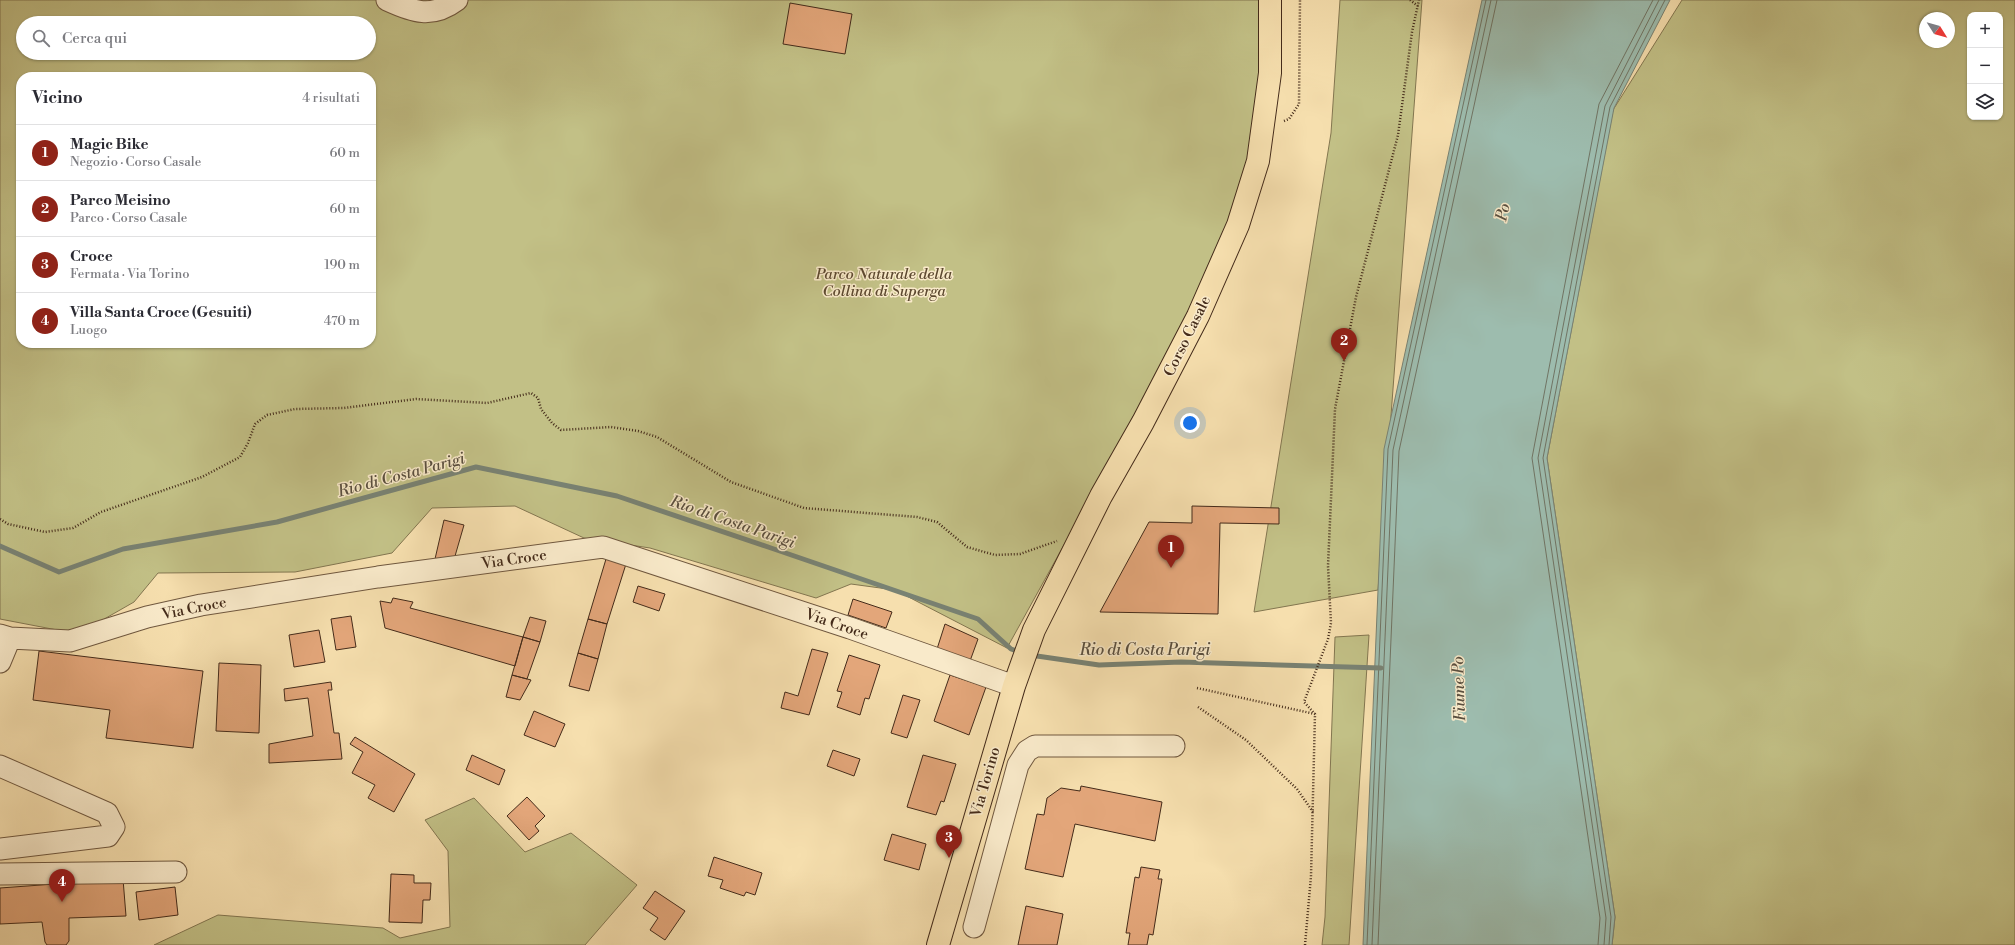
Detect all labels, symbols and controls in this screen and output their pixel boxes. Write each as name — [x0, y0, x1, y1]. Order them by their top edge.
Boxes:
north arrow — [1919, 12, 1955, 48]
map controls — [1967, 12, 2003, 120]
button: + — [1967, 12, 2003, 48]
search box — [16, 16, 376, 60]
icon: search — [30, 27, 52, 49]
text: Cerca qui — [62, 29, 127, 48]
button: − — [1967, 48, 2003, 84]
button: layers — [1967, 84, 2003, 120]
text: Vicino — [32, 87, 83, 109]
text: 4 risultati — [302, 90, 360, 106]
text: Magic Bike — [70, 135, 149, 154]
text: 1 — [42, 145, 48, 161]
text: 60 m — [329, 145, 360, 161]
text: Negozio · Corso Casale — [70, 154, 201, 170]
text: Parco Meisino — [70, 191, 170, 210]
text: 2 — [41, 201, 49, 217]
text: 60 m — [329, 201, 360, 217]
water label: Po — [1491, 201, 1515, 224]
text: Parco · Corso Casale — [70, 210, 187, 226]
text: Croce — [70, 247, 113, 266]
text: 3 — [41, 257, 49, 273]
text: 190 m — [324, 257, 360, 273]
park label: Parco Naturale della Collina di Superga — [815, 265, 953, 301]
text: Fermata · Via Torino — [70, 266, 190, 282]
street label: Corso Casale — [1160, 293, 1215, 380]
text: Villa Santa Croce (Gesuiti) — [70, 303, 252, 322]
text: 4 — [41, 313, 49, 329]
text: 470 m — [324, 313, 360, 329]
text: Luogo — [70, 322, 107, 338]
pin: 2 — [1331, 328, 1357, 361]
your location — [1180, 413, 1200, 433]
water label: Rio di Costa Parigi — [334, 448, 467, 502]
water label: Rio di Costa Parigi — [666, 491, 798, 553]
pin: 1 — [1158, 535, 1184, 568]
street label: Via Croce — [479, 546, 548, 574]
street label: Via Croce — [159, 593, 228, 624]
street label: Via Croce — [802, 604, 871, 644]
water label: Rio di Costa Parigi — [1078, 640, 1211, 660]
water label: Fiume Po — [1448, 656, 1470, 722]
street label: Via Torino — [966, 745, 1005, 820]
pin: 3 — [936, 825, 962, 858]
pin: 4 — [49, 869, 75, 902]

